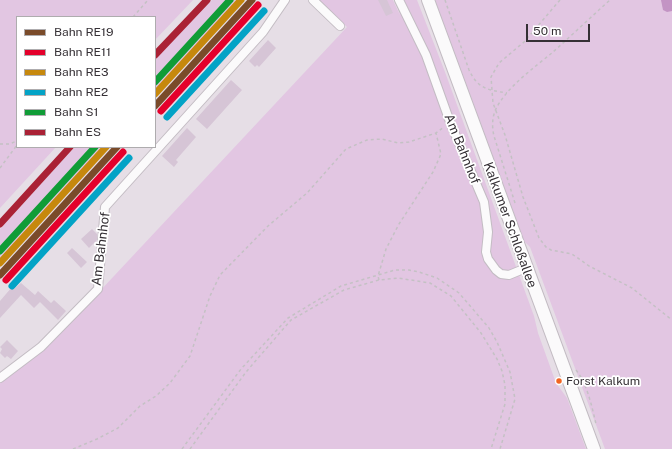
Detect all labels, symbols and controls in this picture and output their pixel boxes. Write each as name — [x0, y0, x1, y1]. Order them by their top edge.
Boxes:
legend — [16, 16, 156, 148]
scale bar — [528, 16, 592, 42]
text: 50 m — [533, 24, 561, 38]
text: Bahn RE19 — [54, 25, 113, 39]
text: Bahn RE11 — [54, 45, 111, 59]
text: Bahn RE3 — [54, 65, 109, 79]
text: Bahn RE2 — [54, 85, 108, 99]
text: Bahn S1 — [54, 105, 98, 119]
street label: Am Bahnhof — [441, 112, 483, 186]
text: Bahn ES — [54, 125, 101, 139]
street label: Kalkumer Schloßallee — [480, 160, 540, 290]
street label: Am Bahnhof — [89, 211, 113, 287]
place label: Forst Kalkum — [566, 374, 640, 388]
marker: Forst Kalkum — [554, 376, 564, 386]

